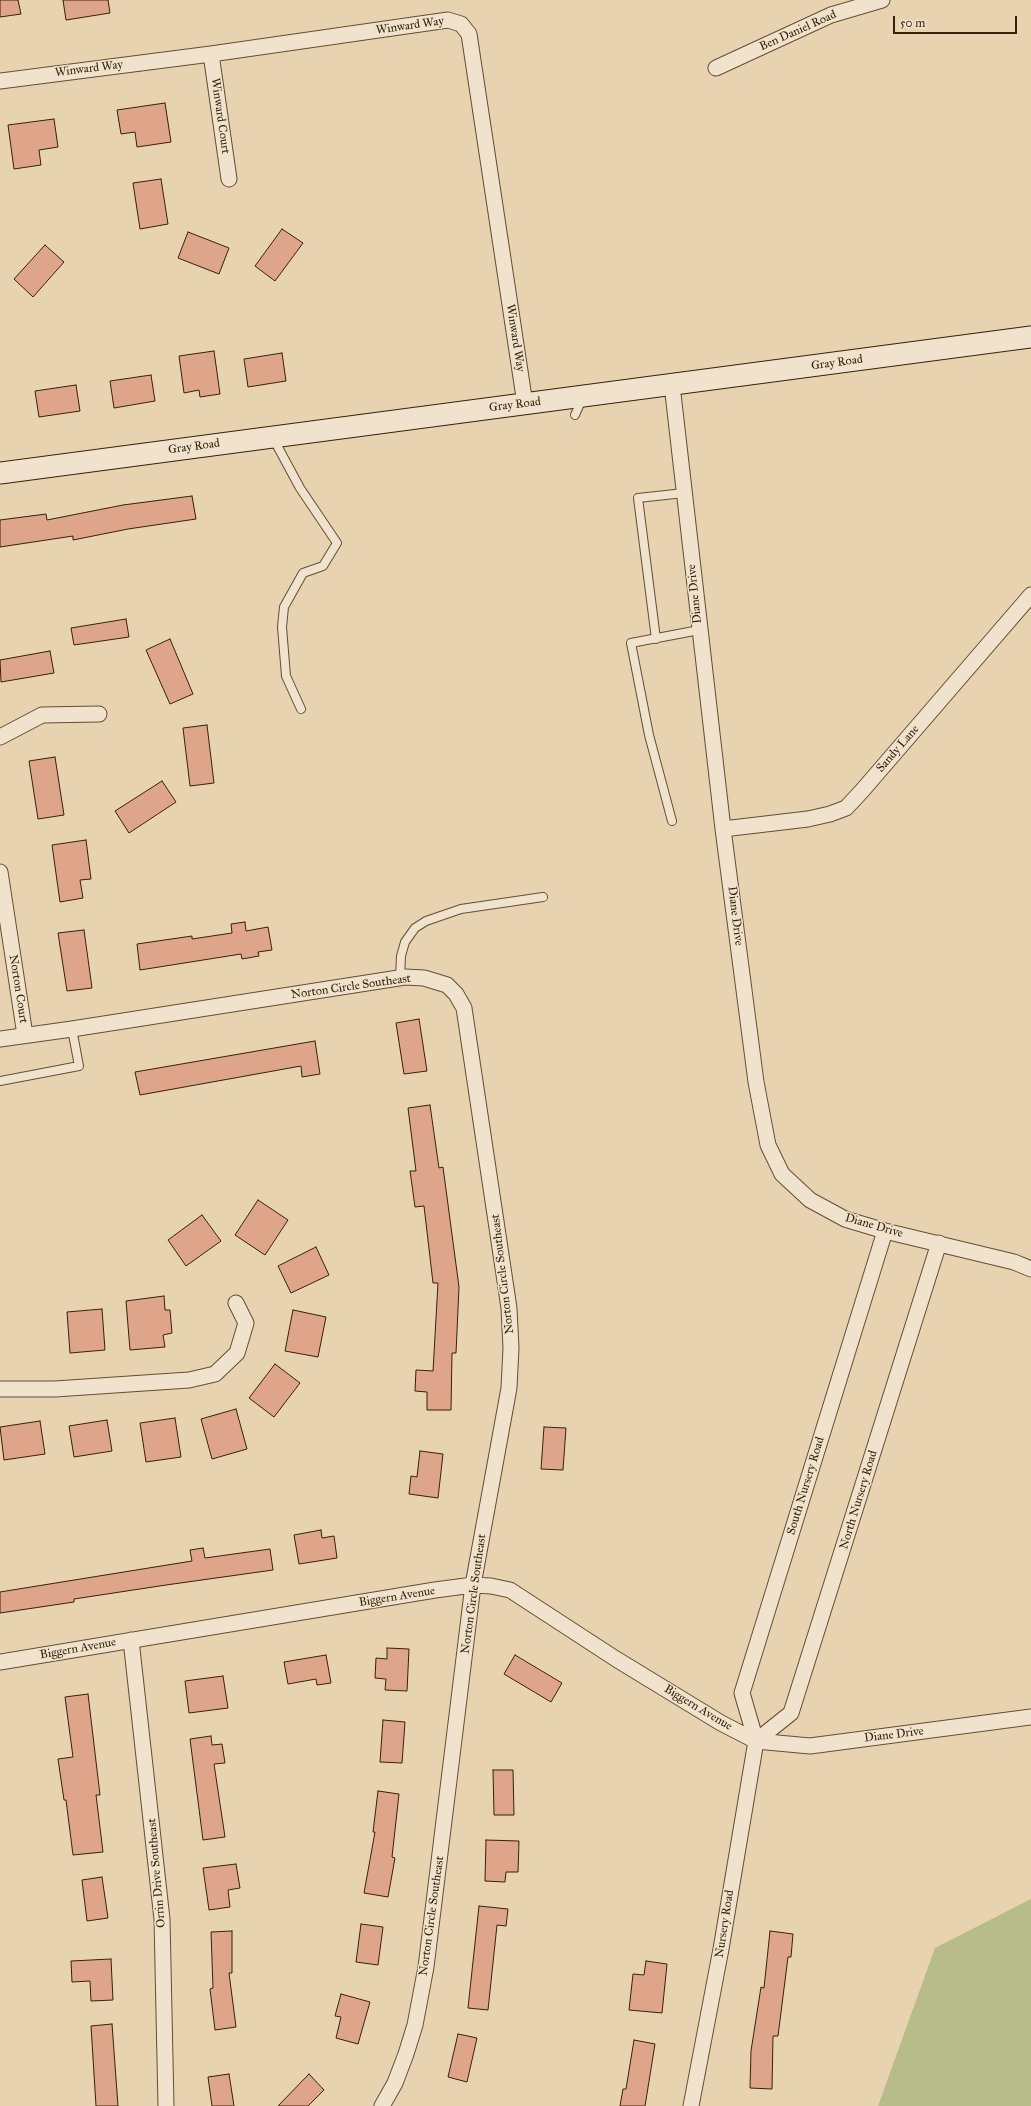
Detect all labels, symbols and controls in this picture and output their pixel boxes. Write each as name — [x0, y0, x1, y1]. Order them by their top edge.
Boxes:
street label: Ben Daniel Road — [757, 8, 839, 54]
scale bar — [895, 8, 1019, 34]
street label: Winward Way — [375, 14, 445, 38]
text: 50 m — [900, 16, 925, 30]
street label: Winward Way — [54, 58, 124, 80]
street label: Winward Court — [208, 77, 232, 155]
street label: Winward Way — [503, 303, 527, 373]
street label: Gray Road — [810, 352, 864, 374]
street label: Gray Road — [488, 395, 542, 415]
street label: Gray Road — [167, 436, 221, 458]
street label: Diane Drive — [685, 564, 705, 624]
street label: Sandy Lane — [874, 722, 922, 776]
street label: Diane Drive — [724, 886, 746, 946]
street label: Norton Court — [5, 954, 31, 1024]
street label: Norton Circle Southeast — [290, 971, 412, 1003]
street label: Diane Drive — [843, 1211, 905, 1241]
street label: Norton Circle Southeast — [488, 1213, 518, 1335]
street label: South Nursery Road — [784, 1435, 828, 1537]
street label: North Nursery Road — [837, 1449, 881, 1551]
street label: Norton Circle Southeast — [458, 1533, 490, 1655]
street label: Biggern Avenue — [358, 1584, 436, 1610]
street label: Biggern Avenue — [39, 1635, 117, 1663]
street label: Biggern Avenue — [661, 1682, 735, 1734]
street label: Diane Drive — [864, 1724, 924, 1746]
street label: Orrin Drive Southeast — [145, 1818, 169, 1928]
street label: Norton Circle Southeast — [416, 1855, 448, 1977]
street label: Nursery Road — [713, 1889, 737, 1959]

